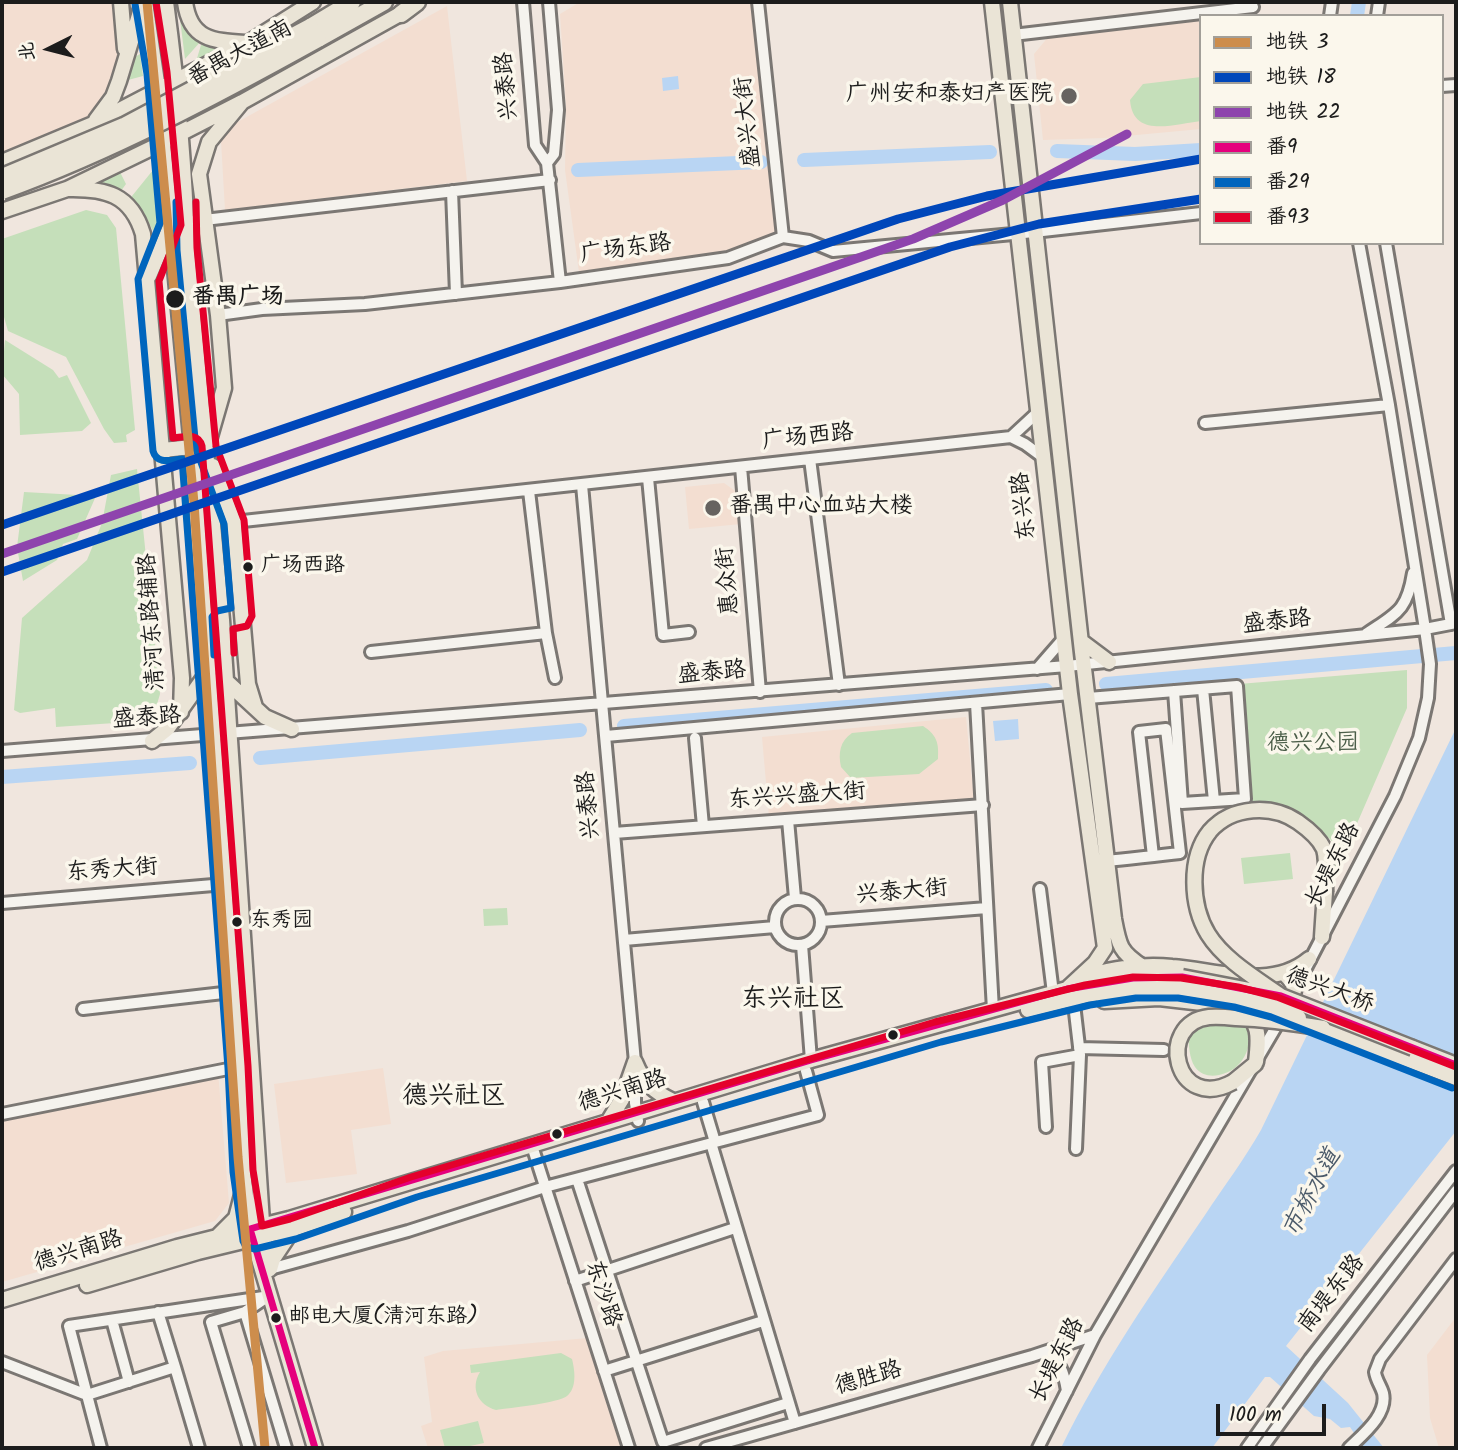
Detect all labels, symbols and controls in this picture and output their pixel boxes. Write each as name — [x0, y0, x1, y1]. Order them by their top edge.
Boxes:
north arrow — [14, 14, 84, 84]
legend — [1199, 14, 1444, 245]
street label: 番禺大道南 — [184, 16, 298, 94]
text: 地铁 3 — [1266, 26, 1328, 59]
text: 北 — [12, 40, 44, 62]
street label: 兴泰路 — [492, 50, 526, 122]
text: 地铁 18 — [1266, 61, 1336, 94]
street label: 盛兴大街 — [731, 75, 769, 169]
place label: 广州安和泰妇产医院 — [846, 82, 1053, 110]
marker: 广州安和泰妇产医院 — [1059, 86, 1079, 106]
text: 地铁 22 — [1266, 96, 1341, 129]
text: 番9 — [1266, 131, 1297, 164]
text: 番29 — [1266, 166, 1309, 199]
text: 番93 — [1266, 201, 1309, 234]
street label: 广场东路 — [579, 231, 673, 271]
place label: 番禺广场 — [192, 285, 284, 313]
marker: 番禺广场 — [164, 288, 186, 310]
street label: 广场西路 — [761, 420, 855, 458]
street label: 东兴路 — [1009, 470, 1043, 542]
place label: 番禺中心血站大楼 — [729, 494, 913, 522]
marker: 番禺中心血站大楼 — [703, 498, 723, 518]
street label: 惠众街 — [713, 545, 747, 617]
street label: 清河东路辅路 — [135, 552, 173, 692]
place label: 广场西路 — [261, 554, 345, 580]
marker: 广场西路 — [241, 560, 255, 574]
street label: 盛泰路 — [1241, 607, 1313, 641]
street label: 盛泰路 — [676, 658, 748, 692]
street label: 盛泰路 — [112, 704, 182, 736]
park label: 德兴公园 — [1267, 731, 1359, 759]
street label: 兴泰路 — [574, 769, 608, 841]
street label: 东兴兴盛大街 — [727, 779, 867, 817]
street label: 长堤东路 — [1302, 819, 1368, 913]
street label: 东秀大街 — [65, 855, 159, 889]
street label: 兴泰大街 — [855, 876, 949, 912]
place label: 东秀园 — [250, 909, 313, 935]
marker: 东秀园 — [230, 915, 244, 929]
street label: 德兴大桥 — [1281, 963, 1377, 1021]
district label: 东兴社区 — [741, 986, 845, 1018]
unlabelled marker — [886, 1028, 900, 1042]
street label: 德兴南路 — [575, 1066, 671, 1120]
district label: 德兴社区 — [402, 1083, 506, 1115]
unlabelled marker — [550, 1127, 564, 1141]
water label: 市桥水道 — [1279, 1145, 1349, 1243]
street label: 德兴南路 — [31, 1226, 127, 1280]
street label: 南堤东路 — [1294, 1250, 1372, 1340]
street label: 东沙路 — [577, 1257, 625, 1331]
place label: 邮电大厦(清河东路) — [289, 1305, 478, 1331]
marker: 邮电大厦(清河东路) — [269, 1311, 283, 1325]
street label: 长堤东路 — [1026, 1314, 1092, 1408]
street label: 德胜路 — [832, 1357, 906, 1403]
scale bar — [1220, 1390, 1330, 1434]
text: 100 m — [1229, 1399, 1282, 1432]

